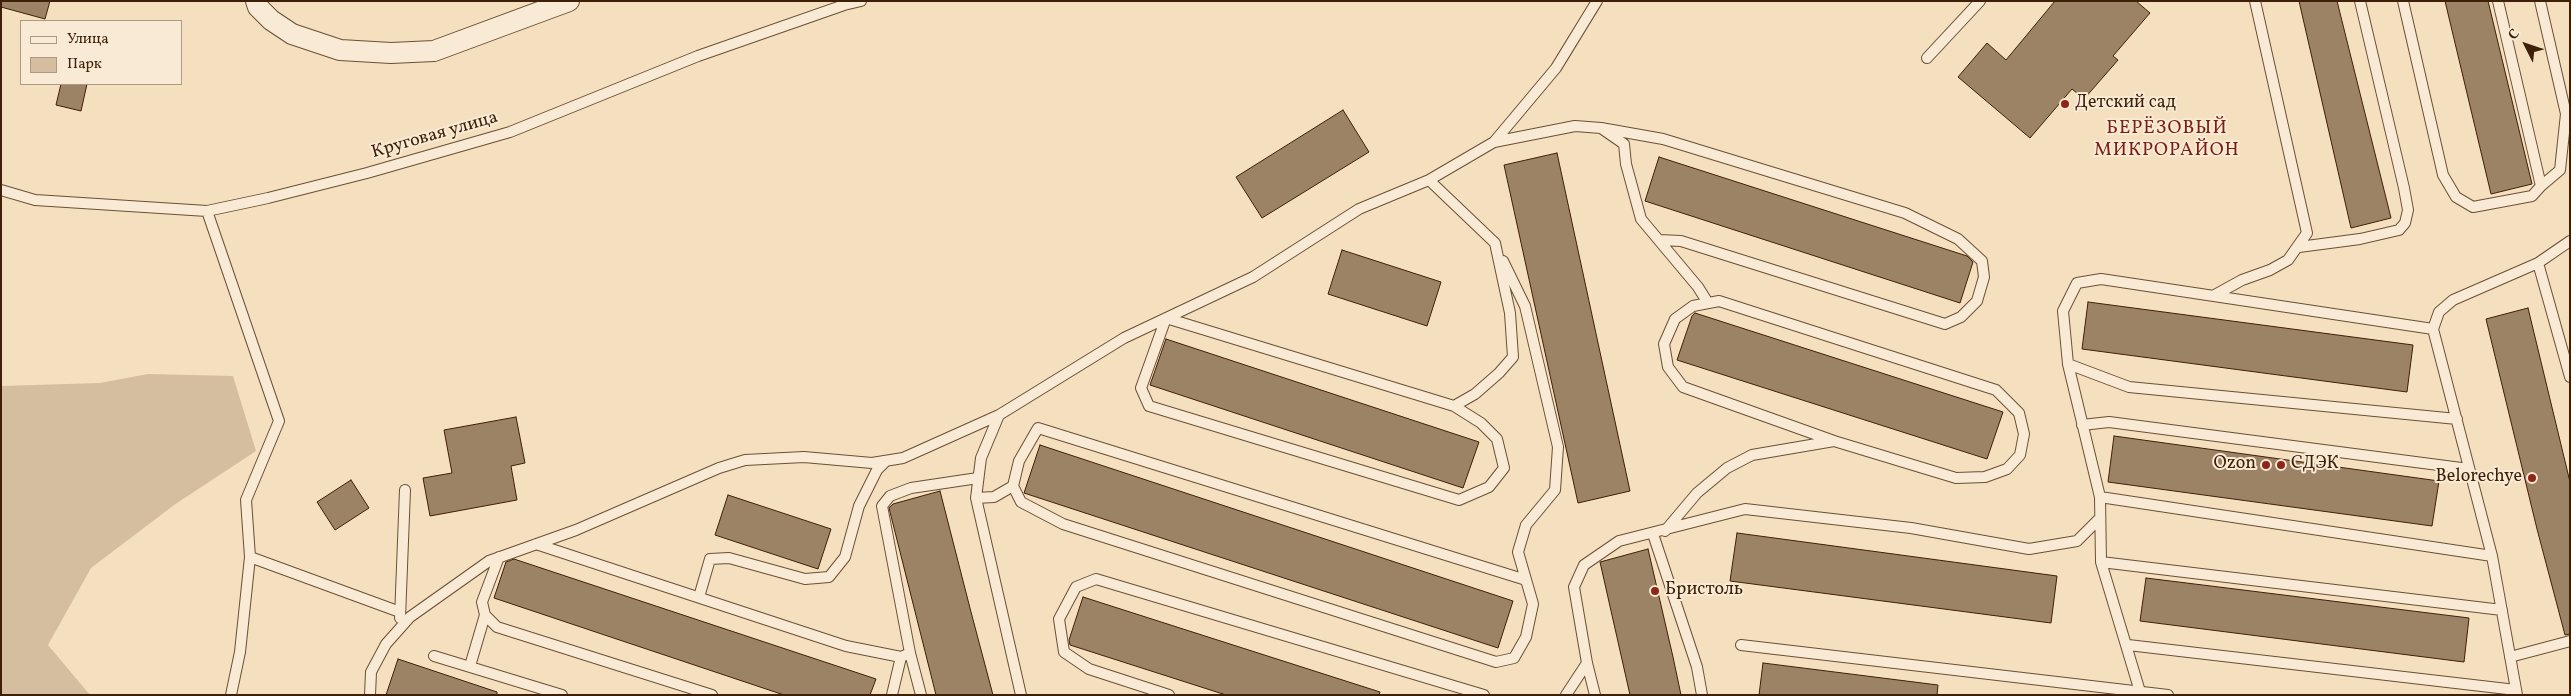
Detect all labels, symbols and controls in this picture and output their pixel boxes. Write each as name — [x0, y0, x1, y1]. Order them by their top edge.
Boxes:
legend — [20, 20, 182, 85]
north arrow — [2501, 20, 2551, 70]
text: С — [2504, 25, 2524, 44]
text: Улица — [67, 29, 109, 50]
text: Парк — [67, 54, 102, 75]
place label: Детский сад — [2075, 93, 2176, 115]
marker: Детский сад — [2059, 98, 2071, 110]
street label: Круговая улица — [369, 108, 501, 164]
district label: БЕРЁЗОВЫЙ МИКРОРАЙОН — [2093, 119, 2241, 163]
place label: Ozon — [2214, 454, 2256, 476]
place label: СДЭК — [2291, 454, 2339, 476]
marker: Ozon — [2260, 459, 2272, 471]
marker: СДЭК — [2275, 459, 2287, 471]
place label: Belorechye — [2436, 467, 2522, 489]
marker: Belorechye — [2526, 472, 2538, 484]
place label: Бристоль — [1665, 580, 1743, 602]
marker: Бристоль — [1649, 585, 1661, 597]

